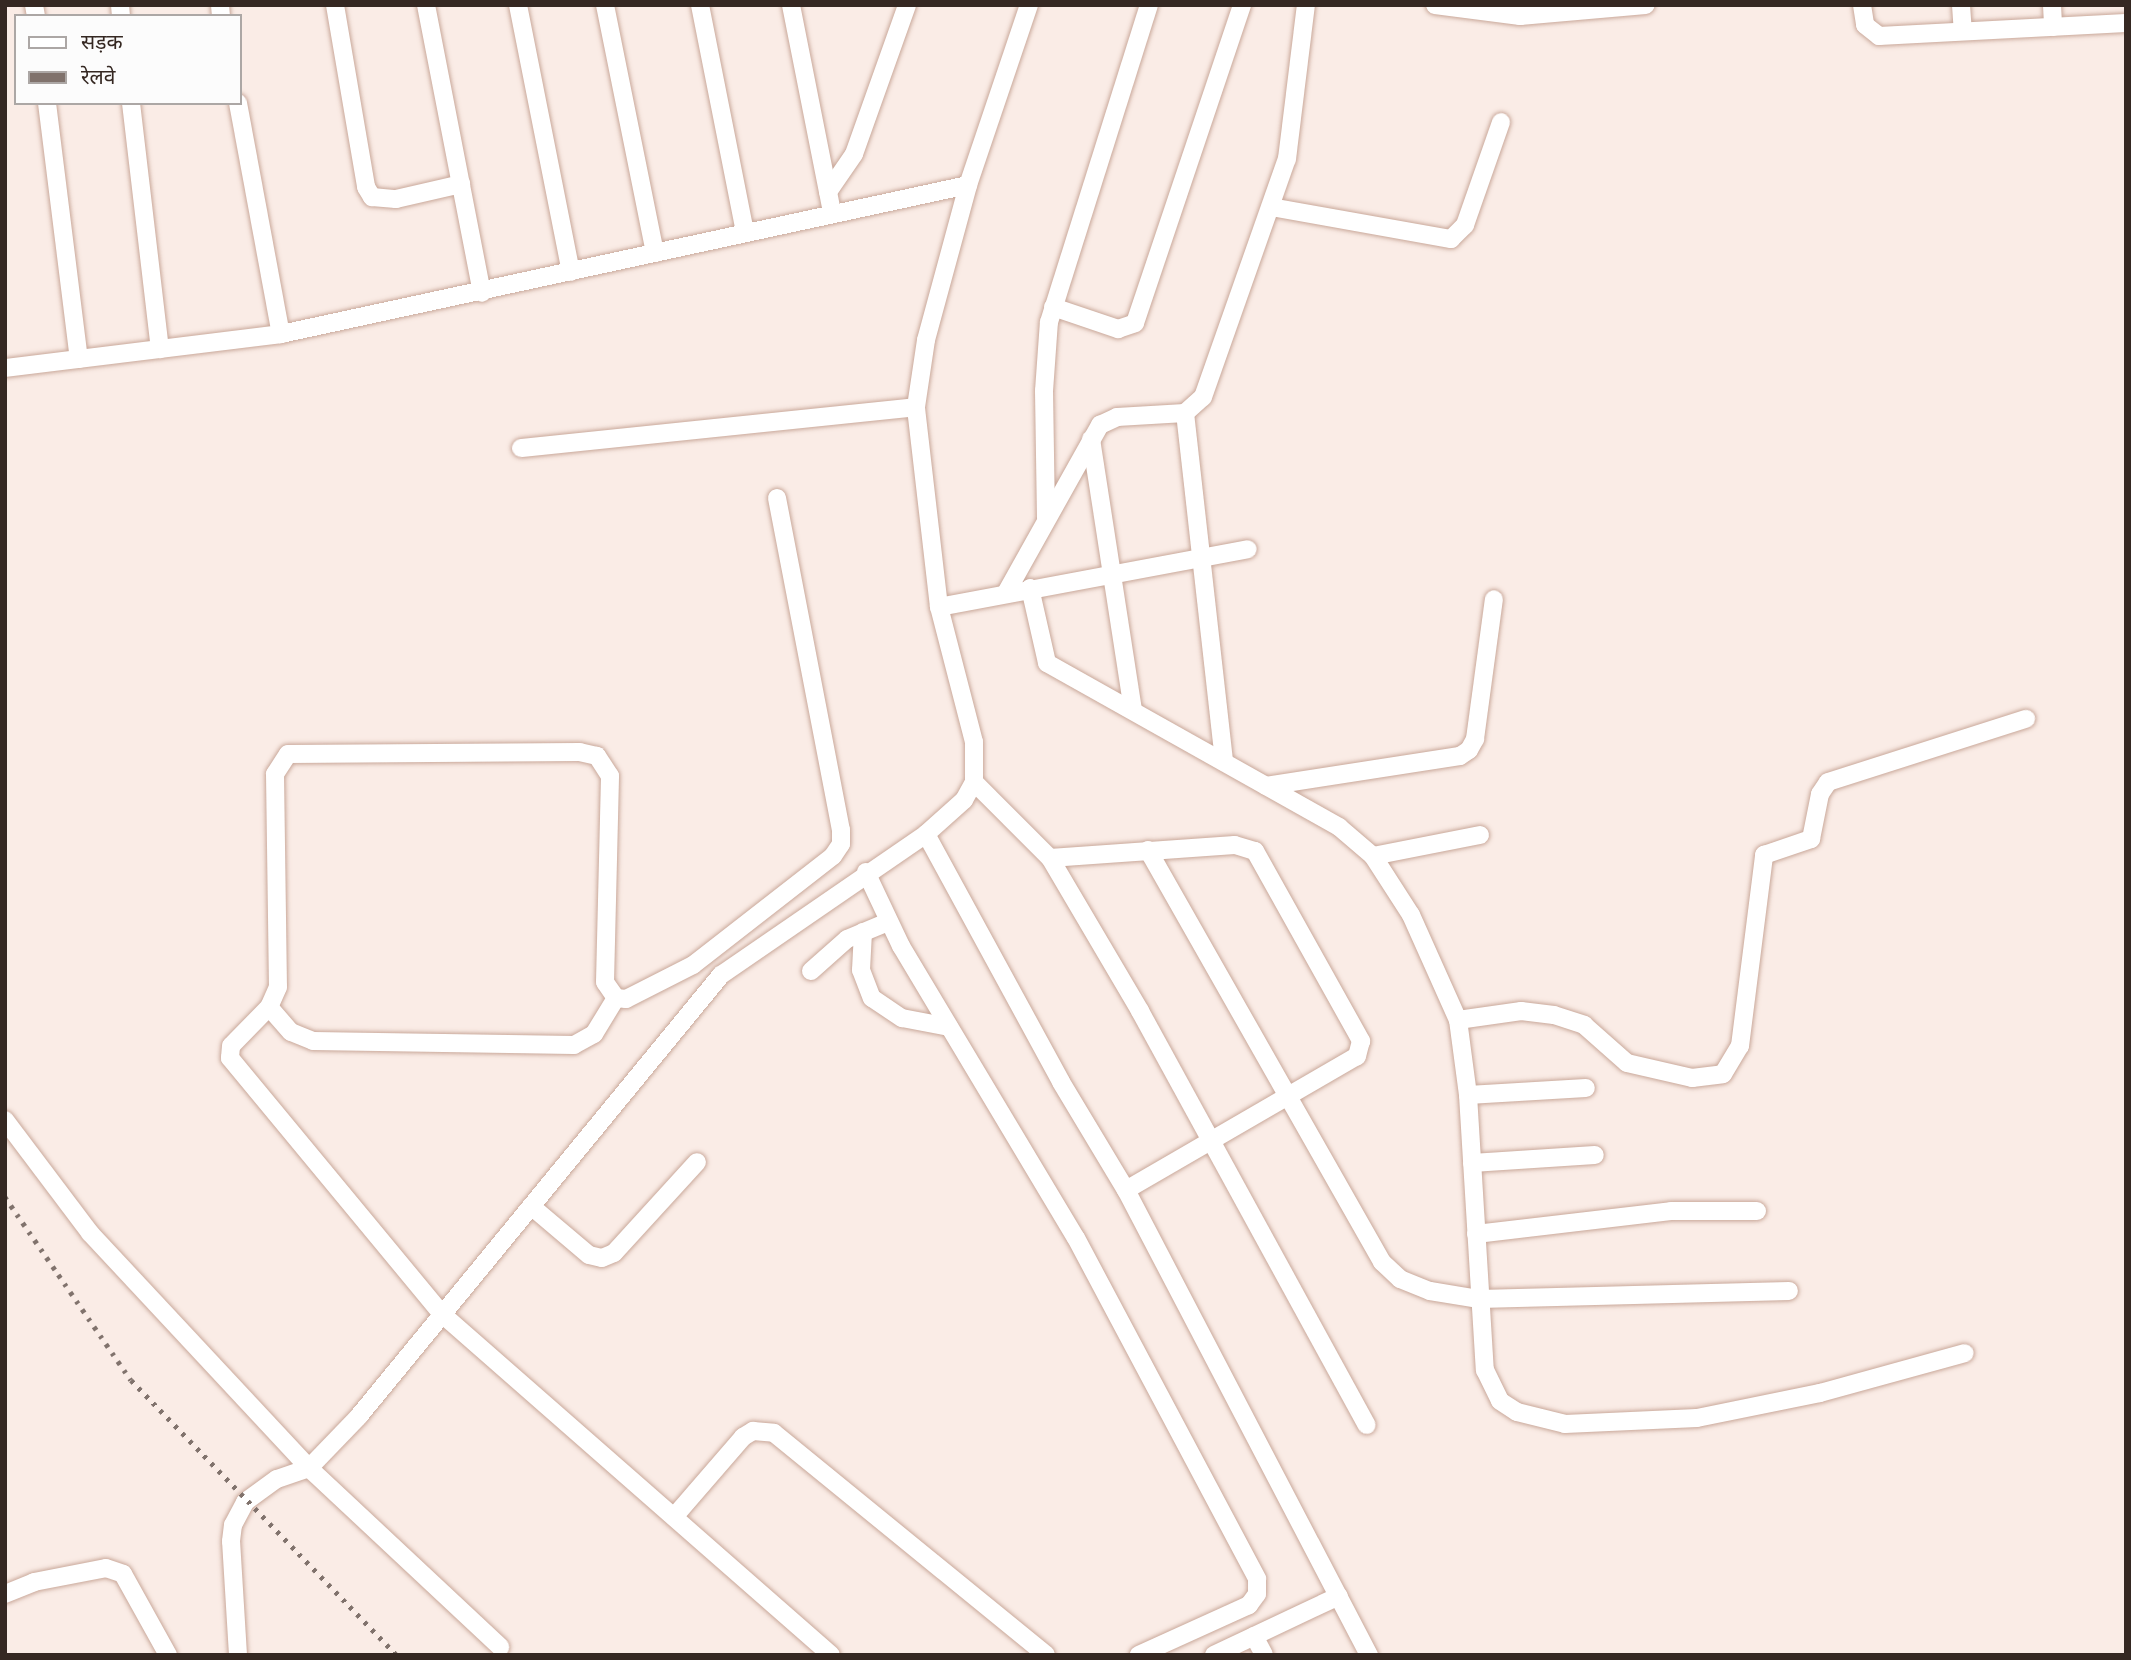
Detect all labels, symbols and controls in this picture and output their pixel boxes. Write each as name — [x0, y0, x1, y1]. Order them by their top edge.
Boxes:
legend — [14, 14, 242, 105]
text: सड़क — [81, 28, 123, 54]
text: रेलवे — [81, 63, 116, 89]

